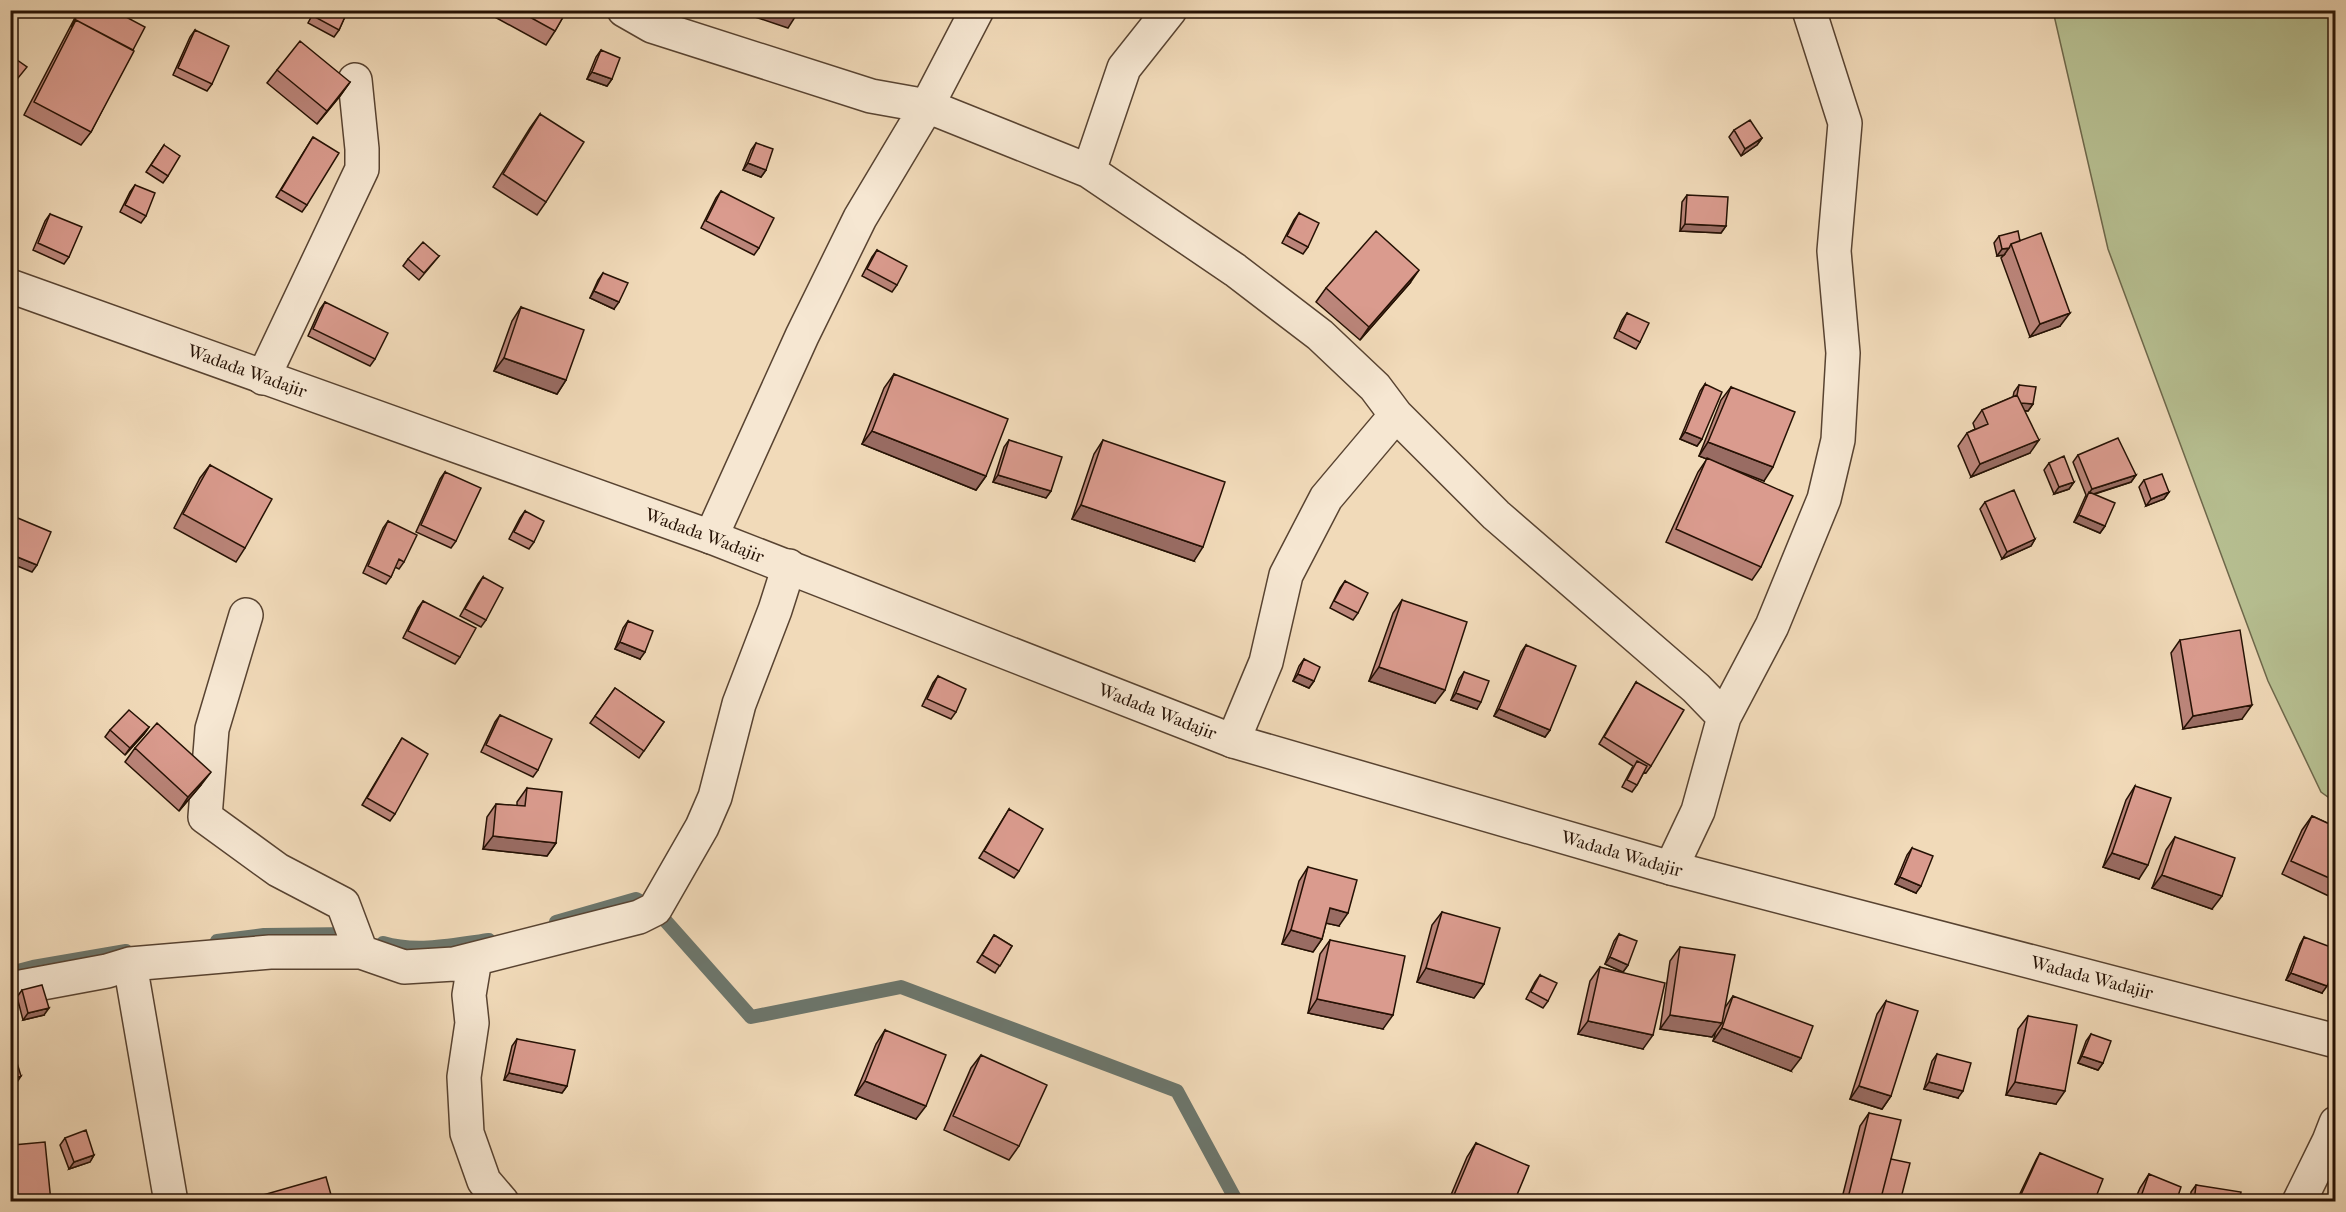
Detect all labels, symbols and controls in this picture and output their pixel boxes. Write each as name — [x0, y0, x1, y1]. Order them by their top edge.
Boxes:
street label: Wadada Wadajir — [184, 340, 310, 402]
street label: Wadada Wadajir — [641, 503, 767, 567]
street label: Wadada Wadajir — [1094, 679, 1220, 744]
street label: Wadada Wadajir — [1558, 826, 1685, 881]
street label: Wadada Wadajir — [2028, 951, 2156, 1004]

